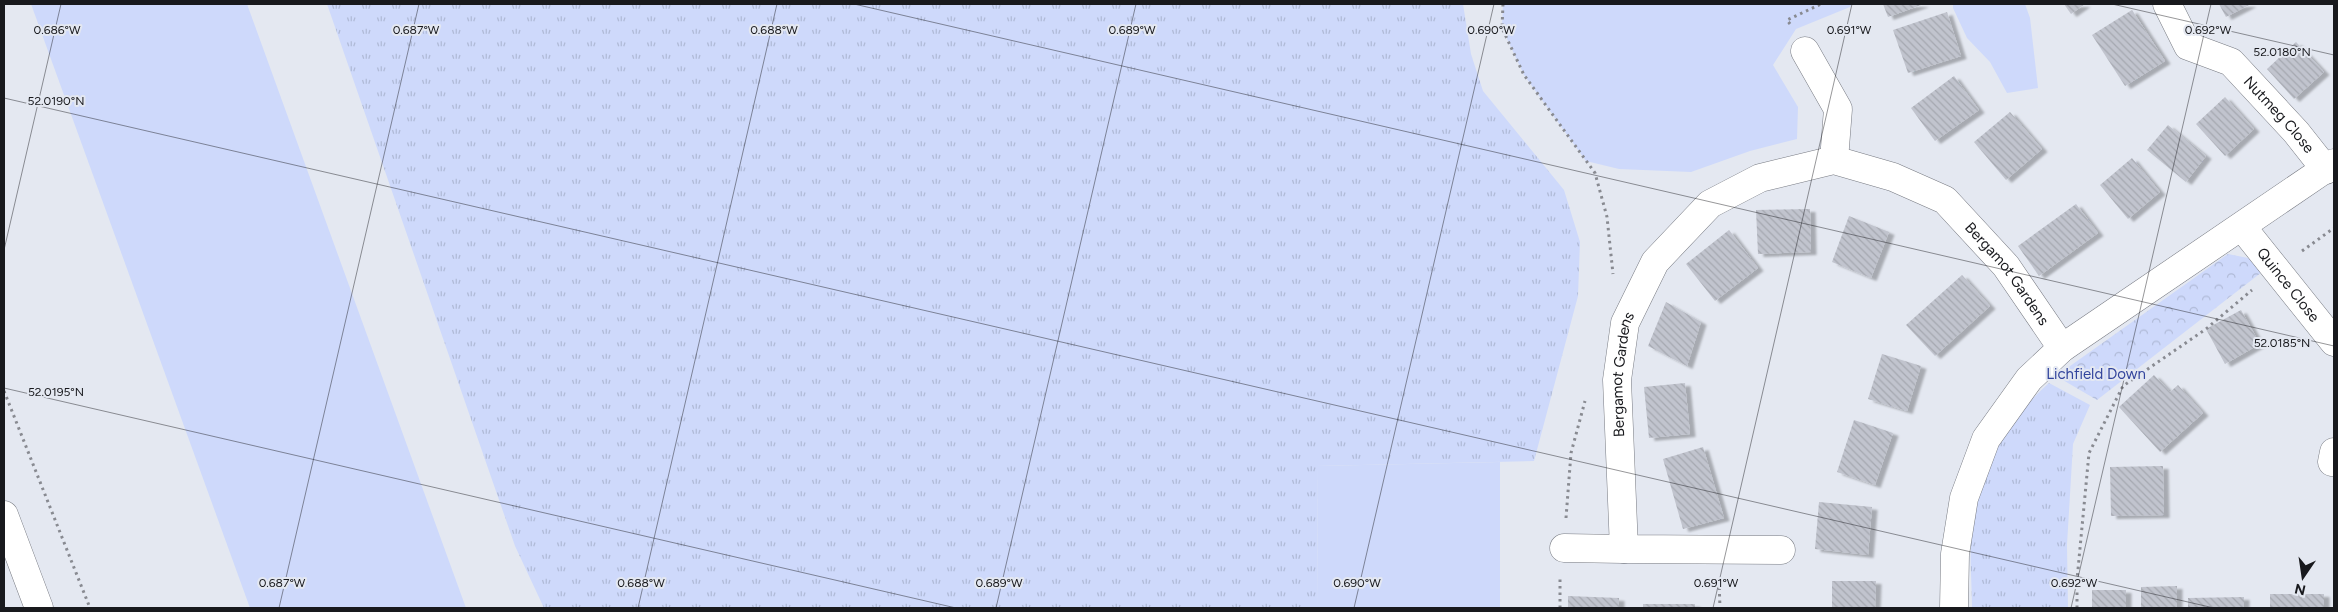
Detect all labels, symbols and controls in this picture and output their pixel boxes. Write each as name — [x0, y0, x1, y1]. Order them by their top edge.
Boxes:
text: 0.686°W — [33, 23, 81, 37]
text: 0.687°W — [393, 23, 440, 37]
text: 0.688°W — [750, 23, 798, 37]
text: 0.689°W — [1108, 23, 1156, 37]
text: 0.690°W — [1467, 23, 1515, 37]
text: 0.691°W — [1827, 23, 1872, 37]
text: 0.692°W — [2185, 23, 2232, 37]
text: 52.0180°N — [2253, 45, 2311, 59]
street label: Nutmeg Close — [2240, 72, 2318, 157]
text: 52.0190°N — [28, 94, 84, 108]
street label: Bergamot Gardens — [1961, 218, 2053, 329]
street label: Quince Close — [2253, 244, 2323, 326]
street label: Bergamot Gardens — [1608, 309, 1638, 438]
text: 52.0185°N — [2254, 336, 2310, 350]
park label: Lichfield Down — [2046, 365, 2146, 383]
text: 52.0195°N — [28, 385, 84, 399]
north arrow — [2278, 552, 2328, 602]
text: 0.687°W — [259, 576, 306, 590]
text: 0.688°W — [617, 576, 665, 590]
text: 0.689°W — [975, 576, 1023, 590]
text: 0.690°W — [1333, 576, 1381, 590]
text: 0.691°W — [1694, 576, 1739, 590]
text: 0.692°W — [2051, 576, 2098, 590]
text: N — [2293, 580, 2307, 599]

